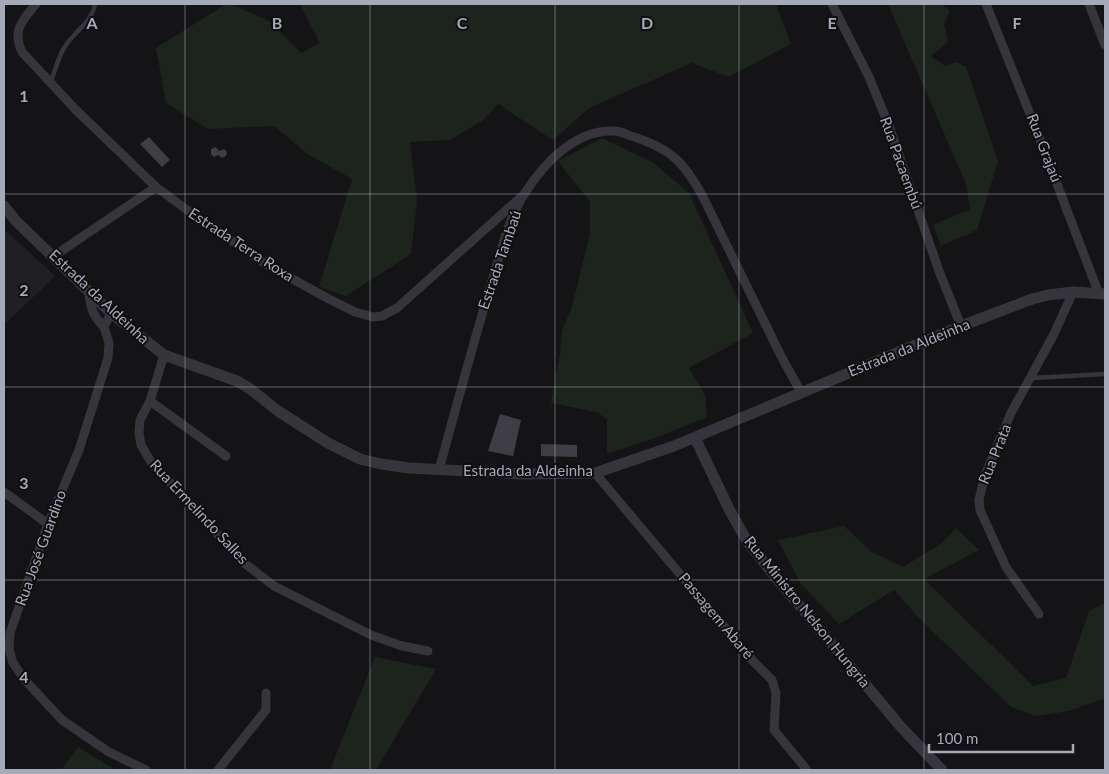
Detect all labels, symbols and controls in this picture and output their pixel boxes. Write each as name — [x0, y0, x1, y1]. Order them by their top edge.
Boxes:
text: A — [85, 13, 98, 32]
text: B — [272, 13, 282, 32]
text: C — [457, 13, 468, 32]
text: D — [641, 13, 653, 32]
text: E — [827, 13, 837, 32]
text: F — [1012, 13, 1022, 32]
text: 1 — [19, 86, 29, 105]
street label: Rua Grajaú — [1024, 111, 1066, 184]
street label: Rua Pacaembú — [877, 114, 927, 211]
street label: Estrada Terra Roxa — [186, 204, 297, 285]
street label: Estrada Tambaú — [474, 208, 524, 312]
street label: Estrada da Aldeinha — [46, 245, 153, 347]
text: 2 — [19, 280, 29, 299]
street label: Estrada da Aldeinha — [845, 314, 972, 380]
street label: Rua Prata — [974, 421, 1014, 486]
street label: Rua Ermelindo Salles — [147, 455, 253, 567]
street label: Estrada da Aldeinha — [463, 461, 593, 479]
text: 3 — [19, 473, 29, 492]
street label: Rua José Guardino — [11, 487, 69, 608]
street label: Rua Ministro Nelson Hungria — [741, 532, 874, 691]
street label: Passagem Abaré — [675, 569, 758, 662]
text: 4 — [19, 667, 29, 686]
scale bar — [929, 722, 1073, 754]
text: 100 m — [936, 729, 978, 747]

